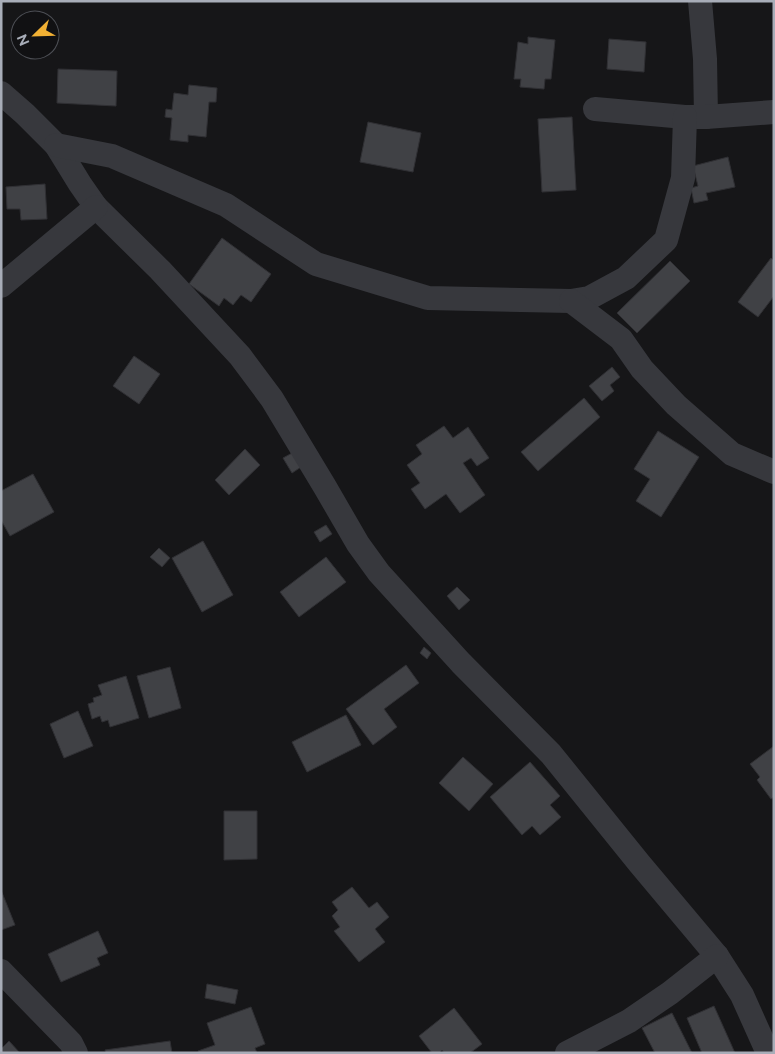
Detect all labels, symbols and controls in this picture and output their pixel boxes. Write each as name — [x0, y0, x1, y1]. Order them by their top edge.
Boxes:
north arrow — [10, 10, 60, 60]
text: N — [14, 32, 32, 48]

